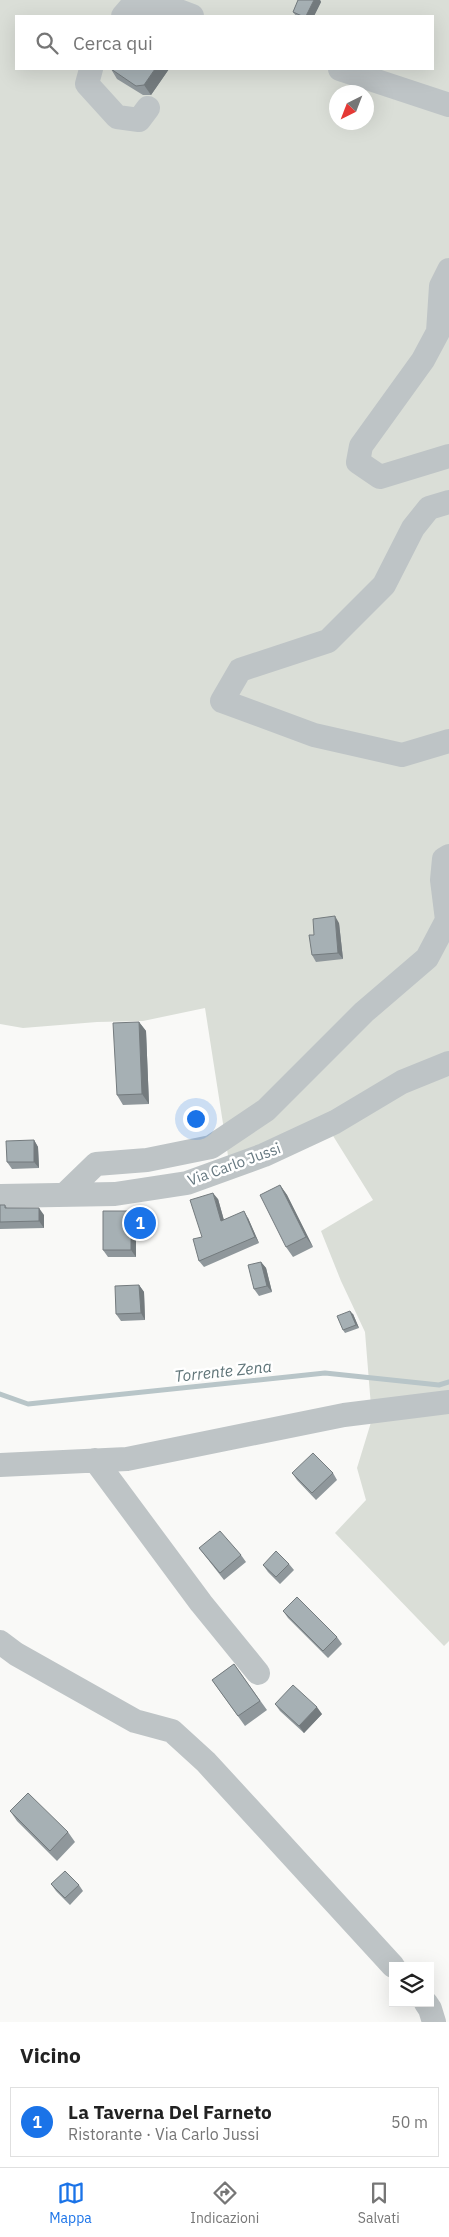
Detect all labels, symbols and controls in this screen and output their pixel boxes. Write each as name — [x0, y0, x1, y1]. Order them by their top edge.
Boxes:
search box — [15, 15, 434, 70]
icon: search — [33, 29, 61, 57]
text: Cerca qui — [73, 31, 153, 55]
north arrow — [329, 85, 374, 130]
your location — [183, 1106, 209, 1132]
street label: Via Carlo Jussi — [185, 1138, 283, 1190]
pin: 1 — [124, 1204, 156, 1242]
water label: Torrente Zena — [173, 1356, 273, 1386]
map controls — [389, 1962, 434, 2007]
button: layers — [389, 1962, 434, 2007]
text: Vicino — [20, 2041, 81, 2069]
text: La Taverna Del Farneto — [68, 2100, 272, 2124]
text: 1 — [32, 2112, 42, 2132]
text: 50 m — [391, 2112, 428, 2132]
text: Ristorante · Via Carlo Jussi — [68, 2124, 259, 2144]
tab: Mappa — [49, 2179, 92, 2227]
tab: Indicazioni — [190, 2179, 259, 2227]
tab: Salvati — [358, 2179, 400, 2227]

